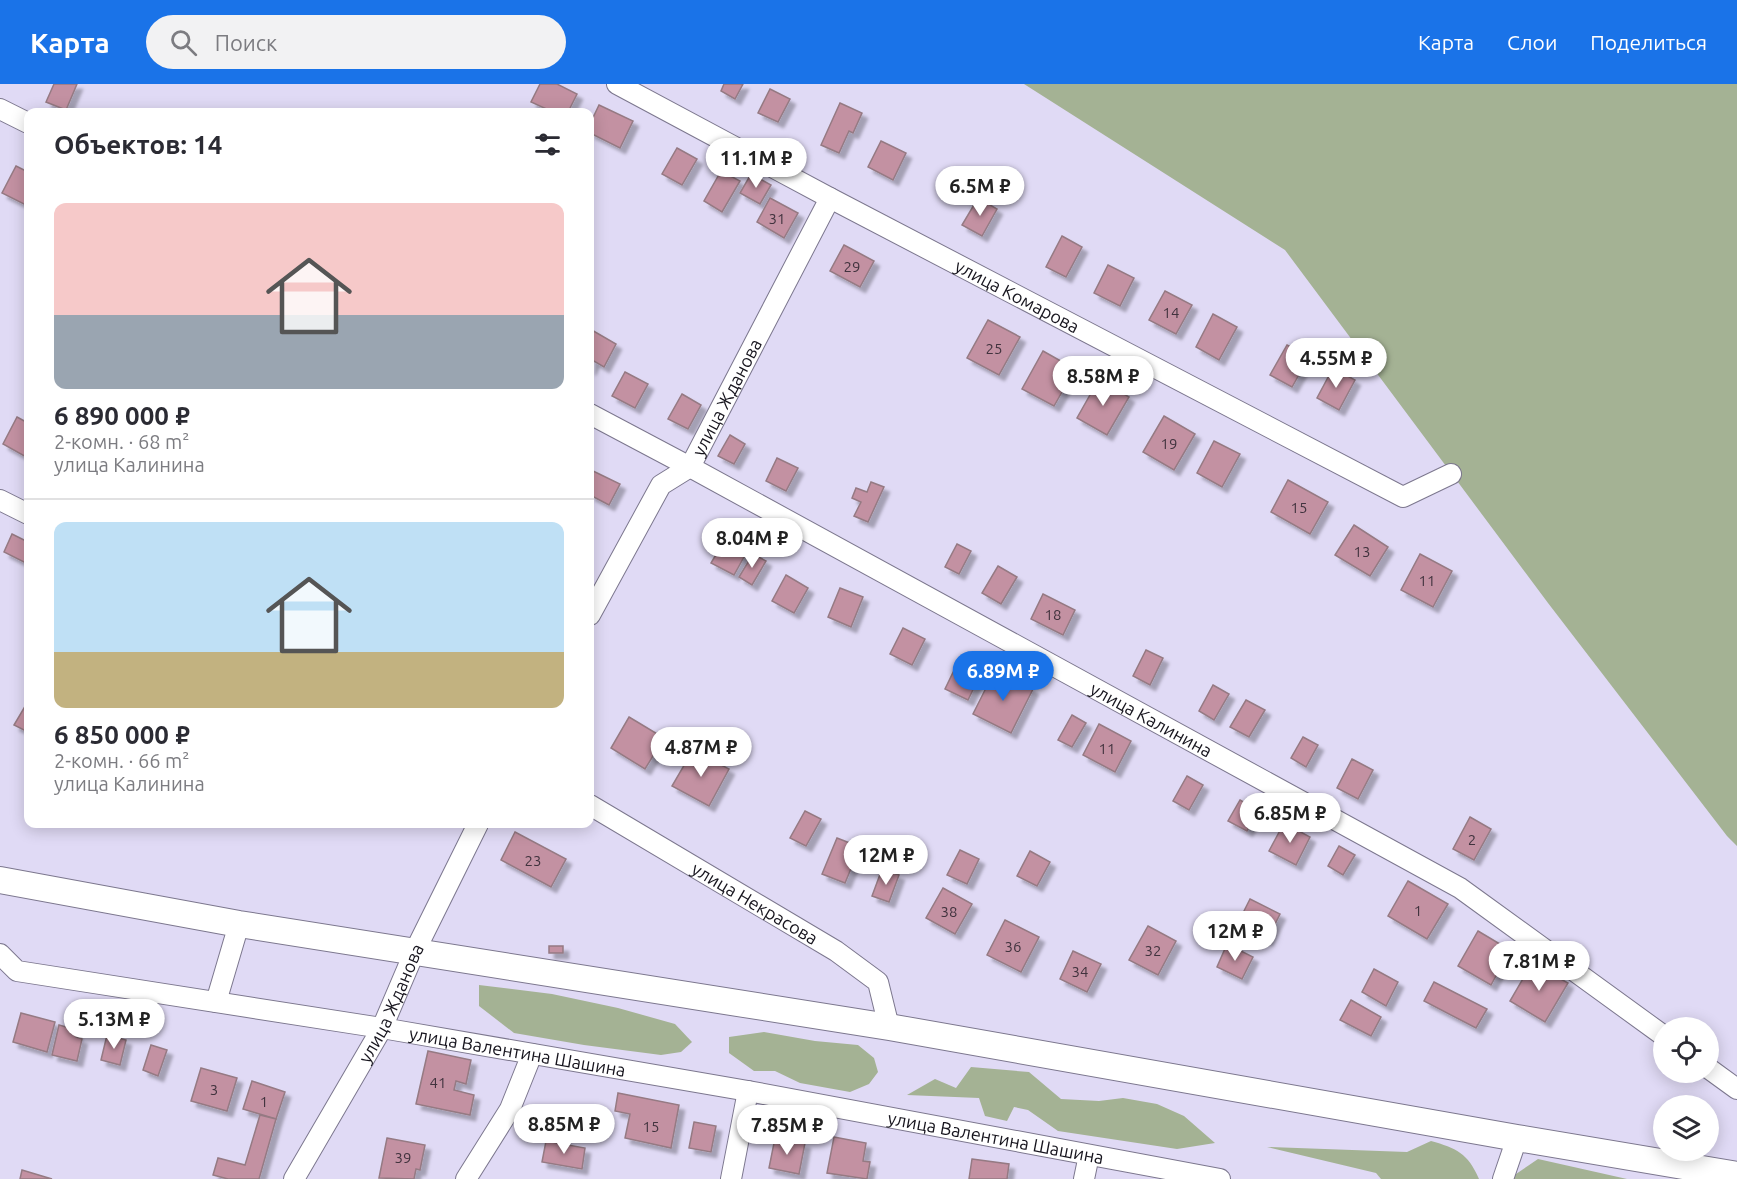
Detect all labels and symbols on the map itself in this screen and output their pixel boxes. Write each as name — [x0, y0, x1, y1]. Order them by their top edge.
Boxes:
pin: 11.1M ₽ — [701, 138, 811, 189]
pin: 6.5M ₽ — [931, 166, 1029, 217]
house number: 31 — [769, 210, 785, 227]
street label: улица Комарова — [952, 255, 1083, 336]
house number: 29 — [844, 258, 860, 275]
house number: 14 — [1163, 304, 1179, 321]
street label: улица Жданова — [688, 335, 765, 459]
pin: 4.55M ₽ — [1281, 338, 1391, 389]
house number: 25 — [986, 340, 1002, 357]
pin: 8.58M ₽ — [1048, 356, 1158, 407]
house number: 19 — [1161, 435, 1177, 452]
house number: 15 — [1291, 499, 1307, 516]
pin: 8.04M ₽ — [697, 518, 807, 569]
house number: 13 — [1354, 543, 1370, 560]
house number: 11 — [1419, 572, 1435, 589]
house number: 18 — [1045, 606, 1061, 623]
pin: 6.89M ₽ — [948, 651, 1058, 702]
street label: улица Калинина — [1087, 678, 1216, 761]
pin: 4.87M ₽ — [646, 727, 756, 778]
house number: 11 — [1099, 740, 1115, 757]
pin: 6.85M ₽ — [1235, 793, 1345, 844]
house number: 2 — [1468, 831, 1476, 848]
pin: 12M ₽ — [844, 835, 928, 886]
house number: 23 — [525, 852, 541, 869]
street label: улица Некрасова — [689, 858, 822, 948]
house number: 1 — [1414, 902, 1422, 919]
house number: 38 — [941, 903, 957, 920]
pin: 12M ₽ — [1193, 911, 1277, 962]
house number: 36 — [1005, 938, 1021, 955]
street label: улица Жданова — [354, 940, 427, 1066]
pin: 7.81M ₽ — [1484, 941, 1594, 992]
house number: 32 — [1145, 942, 1161, 959]
house number: 34 — [1072, 963, 1088, 980]
pin: 5.13M ₽ — [59, 999, 169, 1050]
street label: улица Валентина Шашина — [408, 1023, 627, 1080]
house number: 41 — [430, 1074, 446, 1091]
house number: 3 — [210, 1081, 218, 1098]
house number: 1 — [260, 1093, 268, 1110]
pin: 8.85M ₽ — [509, 1104, 619, 1155]
pin: 7.85M ₽ — [732, 1105, 842, 1156]
street label: улица Валентина Шашина — [886, 1107, 1106, 1167]
house number: 15 — [643, 1118, 659, 1135]
house number: 39 — [395, 1149, 411, 1166]

